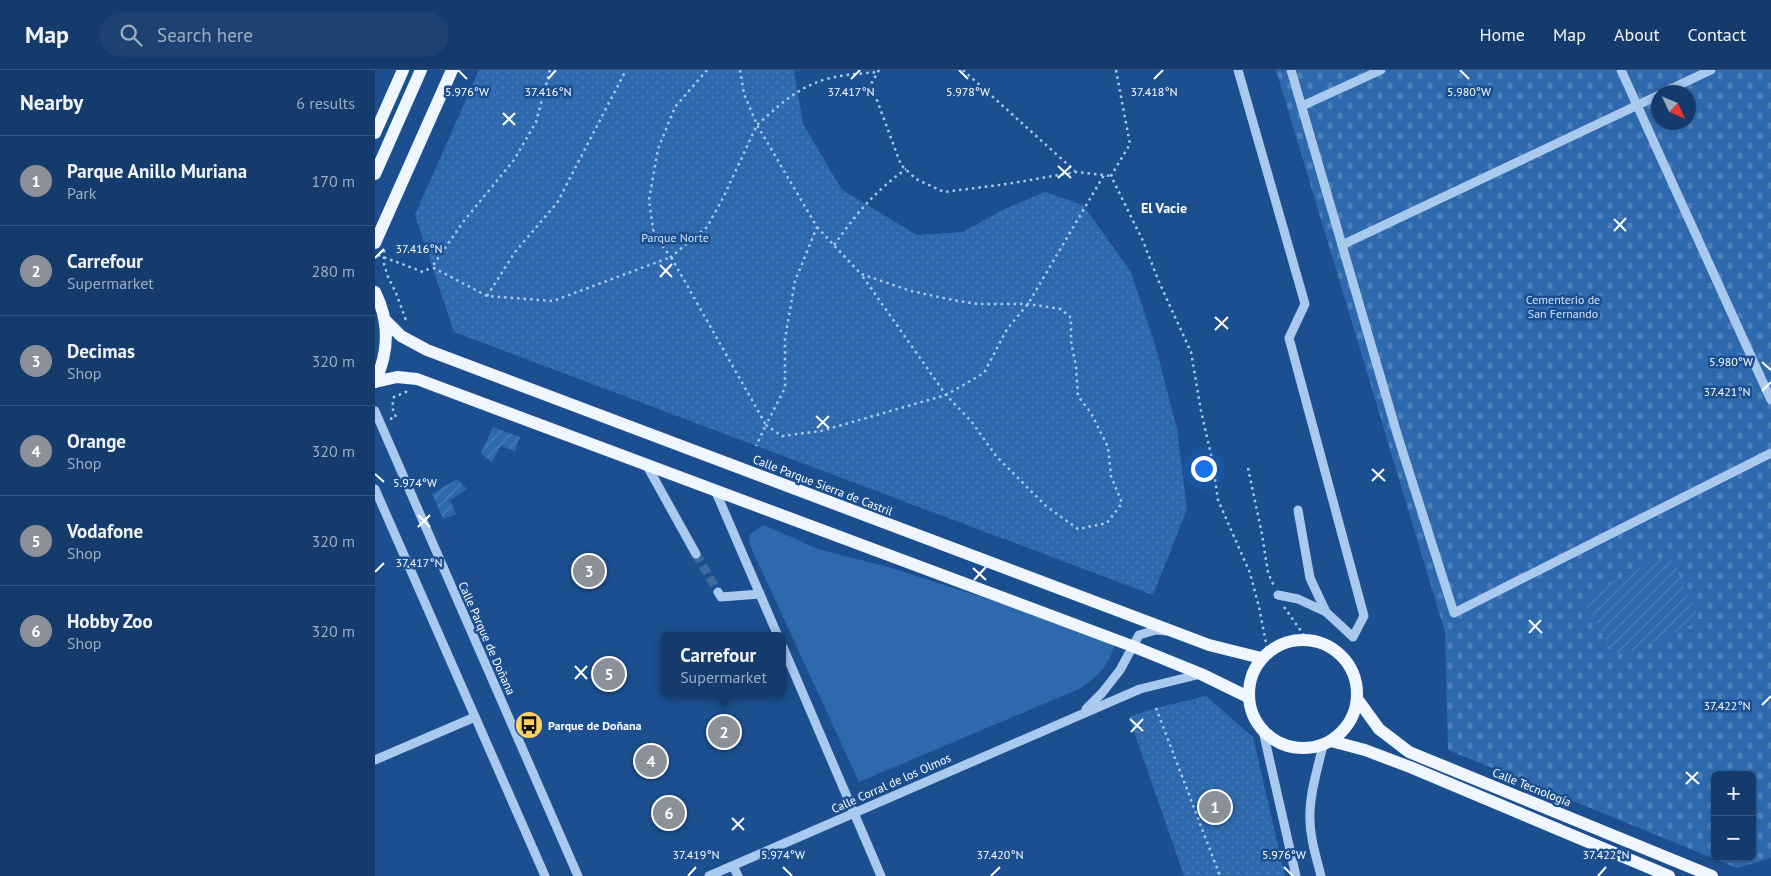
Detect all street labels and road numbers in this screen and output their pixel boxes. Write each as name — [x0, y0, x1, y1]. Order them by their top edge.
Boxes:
street label: Calle Parque Sierra de Castril — [751, 451, 896, 519]
street label: Calle Parque de Doñana — [455, 579, 519, 697]
street label: Calle Corral de los Olmos — [829, 750, 953, 816]
street label: Calle Tecnología — [1490, 764, 1574, 810]

